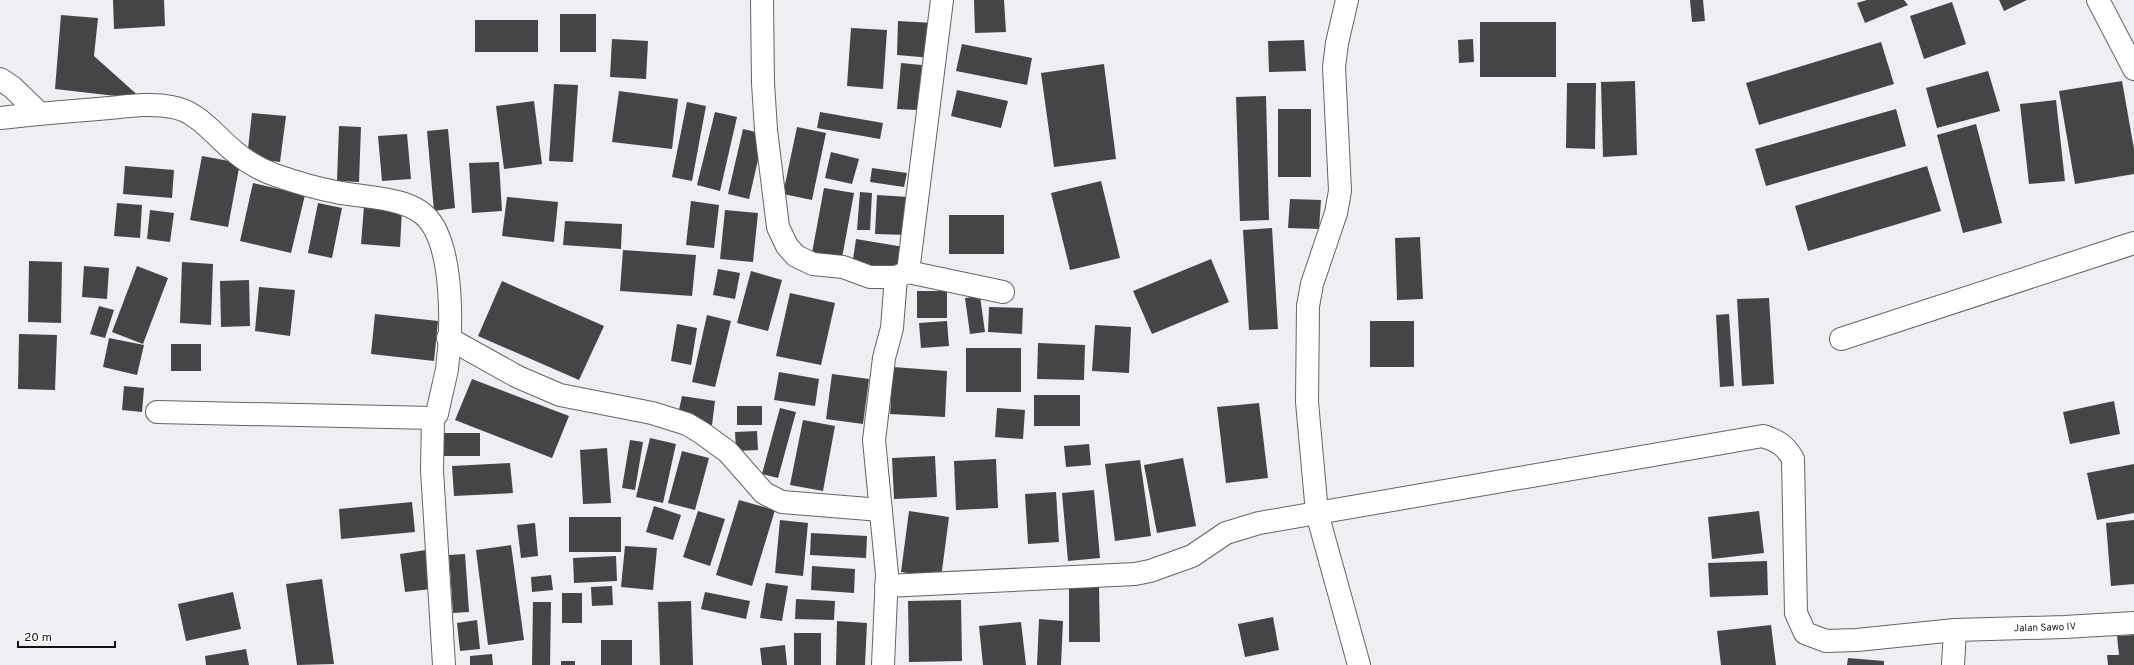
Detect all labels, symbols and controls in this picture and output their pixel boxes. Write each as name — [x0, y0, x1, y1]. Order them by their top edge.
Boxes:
street label: Jalan Sawo IV — [2014, 620, 2077, 635]
scale bar — [18, 623, 115, 649]
text: 20 m — [24, 630, 52, 646]

